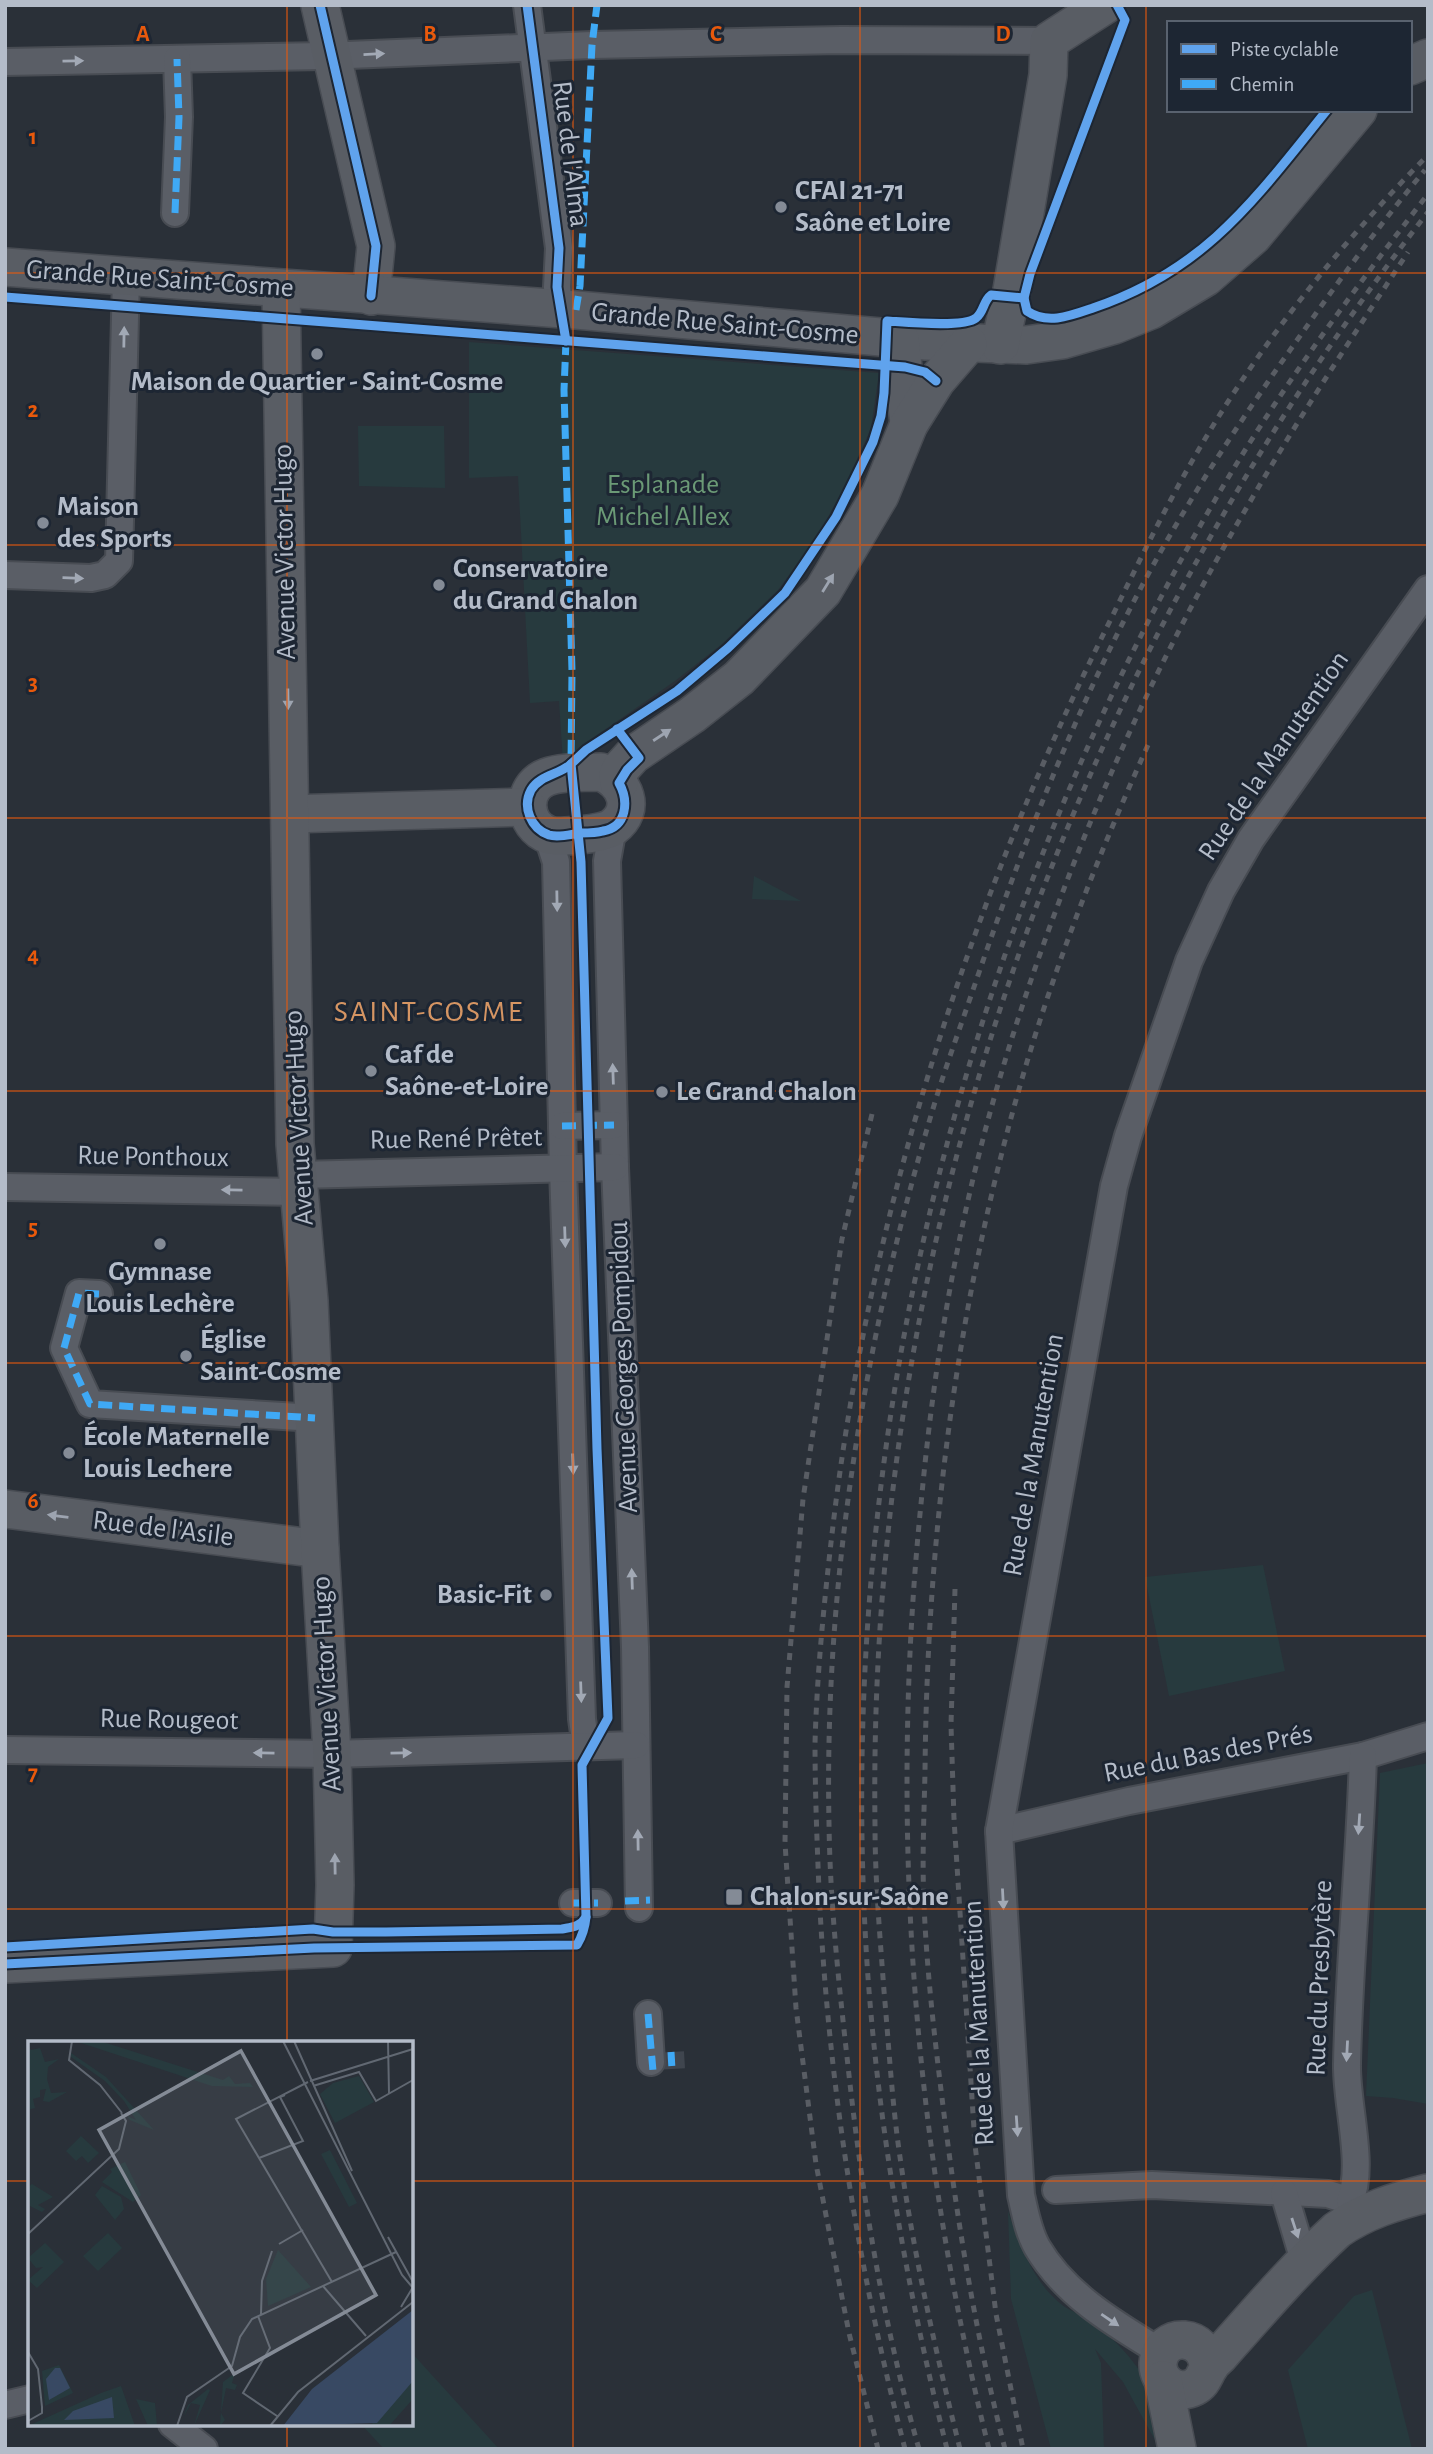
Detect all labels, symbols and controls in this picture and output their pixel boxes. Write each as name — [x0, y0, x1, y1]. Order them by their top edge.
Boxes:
legend — [1167, 21, 1412, 112]
text: A — [136, 23, 150, 46]
text: B — [423, 23, 437, 46]
text: C — [710, 23, 722, 46]
text: D — [995, 23, 1011, 46]
text: Piste cyclable — [1230, 39, 1339, 60]
one-way arrow — [364, 48, 386, 59]
one-way arrow — [63, 55, 85, 67]
text: Chemin — [1230, 74, 1294, 95]
street label: Rue de l'Alma — [547, 79, 593, 229]
text: 1 — [29, 126, 37, 149]
place label: CFAI 21-71 Saône et Loire — [795, 177, 951, 237]
marker: CFAI 21-71 Saône et Loire — [773, 199, 789, 215]
street label: Grande Rue Saint-Cosme — [25, 256, 295, 302]
street label: Grande Rue Saint-Cosme — [590, 298, 860, 350]
one-way arrow — [118, 326, 130, 348]
marker: Maison de Quartier - Saint-Cosme — [309, 346, 325, 362]
place label: Maison de Quartier - Saint-Cosme — [131, 368, 503, 396]
text: 2 — [28, 399, 39, 422]
street label: Avenue Victor Hugo — [269, 444, 301, 660]
park label: Esplanade Michel Allex — [596, 471, 730, 531]
place label: Maison des Sports — [57, 493, 172, 553]
marker: Maison des Sports — [35, 515, 51, 531]
place label: Conservatoire du Grand Chalon — [453, 555, 638, 615]
one-way arrow — [63, 572, 85, 583]
one-way arrow — [822, 573, 835, 592]
marker: Conservatoire du Grand Chalon — [431, 577, 447, 593]
street label: Rue de la Manutention — [1194, 646, 1354, 866]
text: 3 — [28, 672, 38, 695]
one-way arrow — [282, 688, 294, 710]
one-way arrow — [652, 729, 671, 742]
one-way arrow — [551, 890, 562, 912]
text: 4 — [27, 944, 39, 967]
district label: SAINT-COSME — [334, 997, 524, 1027]
street label: Avenue Victor Hugo — [279, 1010, 319, 1226]
place label: Caf de Saône-et-Loire — [385, 1041, 548, 1101]
marker: Caf de Saône-et-Loire — [363, 1063, 379, 1079]
one-way arrow — [607, 1063, 618, 1085]
place label: Le Grand Chalon — [676, 1078, 857, 1106]
marker: Le Grand Chalon — [654, 1084, 670, 1100]
street label: Rue René Prêtet — [369, 1123, 543, 1155]
street label: Rue Ponthoux — [77, 1142, 229, 1172]
one-way arrow — [220, 1184, 242, 1196]
text: 5 — [28, 1217, 38, 1240]
street label: Avenue Georges Pompidou — [605, 1220, 643, 1514]
one-way arrow — [560, 1226, 571, 1248]
marker: Gymnase Louis Lechère — [152, 1236, 168, 1252]
place label: Gymnase Louis Lechère — [85, 1258, 235, 1318]
place label: Église Saint-Cosme — [200, 1323, 341, 1386]
street label: Rue de la Manutention — [999, 1331, 1069, 1579]
marker: Église Saint-Cosme — [178, 1348, 194, 1364]
place label: École Maternelle Louis Lechere — [83, 1420, 270, 1483]
marker: École Maternelle Louis Lechere — [61, 1445, 77, 1461]
one-way arrow — [567, 1453, 578, 1475]
text: 6 — [27, 1490, 39, 1513]
street label: Rue de l'Asile — [91, 1506, 235, 1552]
one-way arrow — [46, 1510, 68, 1521]
one-way arrow — [627, 1567, 638, 1589]
street label: Avenue Victor Hugo — [307, 1576, 347, 1792]
place label: Basic-Fit — [437, 1581, 533, 1609]
marker: Basic-Fit — [538, 1587, 554, 1603]
one-way arrow — [575, 1681, 586, 1703]
street label: Rue Rougeot — [99, 1705, 239, 1735]
street label: Rue du Bas des Prés — [1101, 1720, 1315, 1788]
one-way arrow — [253, 1747, 275, 1759]
one-way arrow — [390, 1747, 412, 1758]
text: 7 — [28, 1762, 38, 1785]
one-way arrow — [1353, 1813, 1364, 1835]
one-way arrow — [633, 1829, 644, 1851]
one-way arrow — [329, 1853, 341, 1875]
street label: Rue du Presbytère — [1303, 1880, 1337, 2076]
place label: Chalon-sur-Saône — [750, 1883, 949, 1911]
marker: Chalon-sur-Saône — [724, 1887, 744, 1907]
one-way arrow — [998, 1888, 1009, 1910]
street label: Rue de la Manutention — [959, 1899, 999, 2147]
one-way arrow — [1342, 2040, 1353, 2062]
inset map — [28, 2041, 413, 2426]
one-way arrow — [1012, 2115, 1023, 2137]
one-way arrow — [1290, 2218, 1300, 2239]
one-way arrow — [1101, 2313, 1120, 2326]

